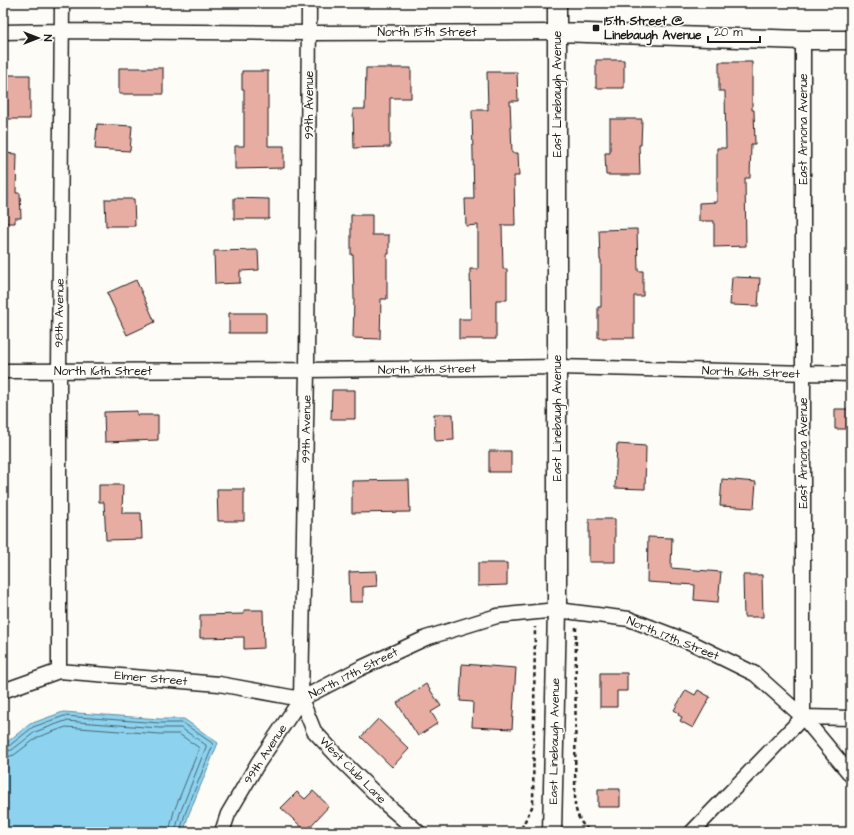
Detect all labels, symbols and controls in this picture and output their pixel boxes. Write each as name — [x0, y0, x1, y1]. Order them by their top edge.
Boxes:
place label: 15th Street @ Linebaugh Avenue — [604, 13, 702, 46]
north arrow — [18, 18, 58, 58]
scale bar — [708, 18, 760, 44]
marker: 15th Street @ Linebaugh Avenue — [591, 23, 601, 33]
street label: North 15th Street — [377, 24, 477, 41]
text: 20 m — [714, 24, 743, 41]
street label: East Linebaugh Avenue — [549, 30, 567, 157]
text: N — [40, 35, 55, 42]
street label: 99th Avenue — [301, 70, 318, 139]
street label: East Annona Avenue — [795, 73, 812, 185]
street label: 98th Avenue — [50, 278, 69, 348]
street label: East Linebaugh Avenue — [549, 354, 567, 481]
street label: North 16th Street — [378, 360, 476, 379]
street label: North 16th Street — [702, 362, 800, 383]
street label: North 16th Street — [54, 363, 152, 380]
street label: 99th Avenue — [297, 394, 316, 463]
street label: East Annona Avenue — [795, 397, 812, 509]
street label: North 17th Street — [624, 612, 722, 665]
street label: North 17th Street — [306, 644, 401, 703]
street label: Elmer Street — [114, 667, 188, 690]
street label: East Linebaugh Avenue — [545, 677, 565, 804]
street label: 99th Avenue — [240, 721, 291, 788]
street label: West Club Lane — [315, 733, 390, 808]

